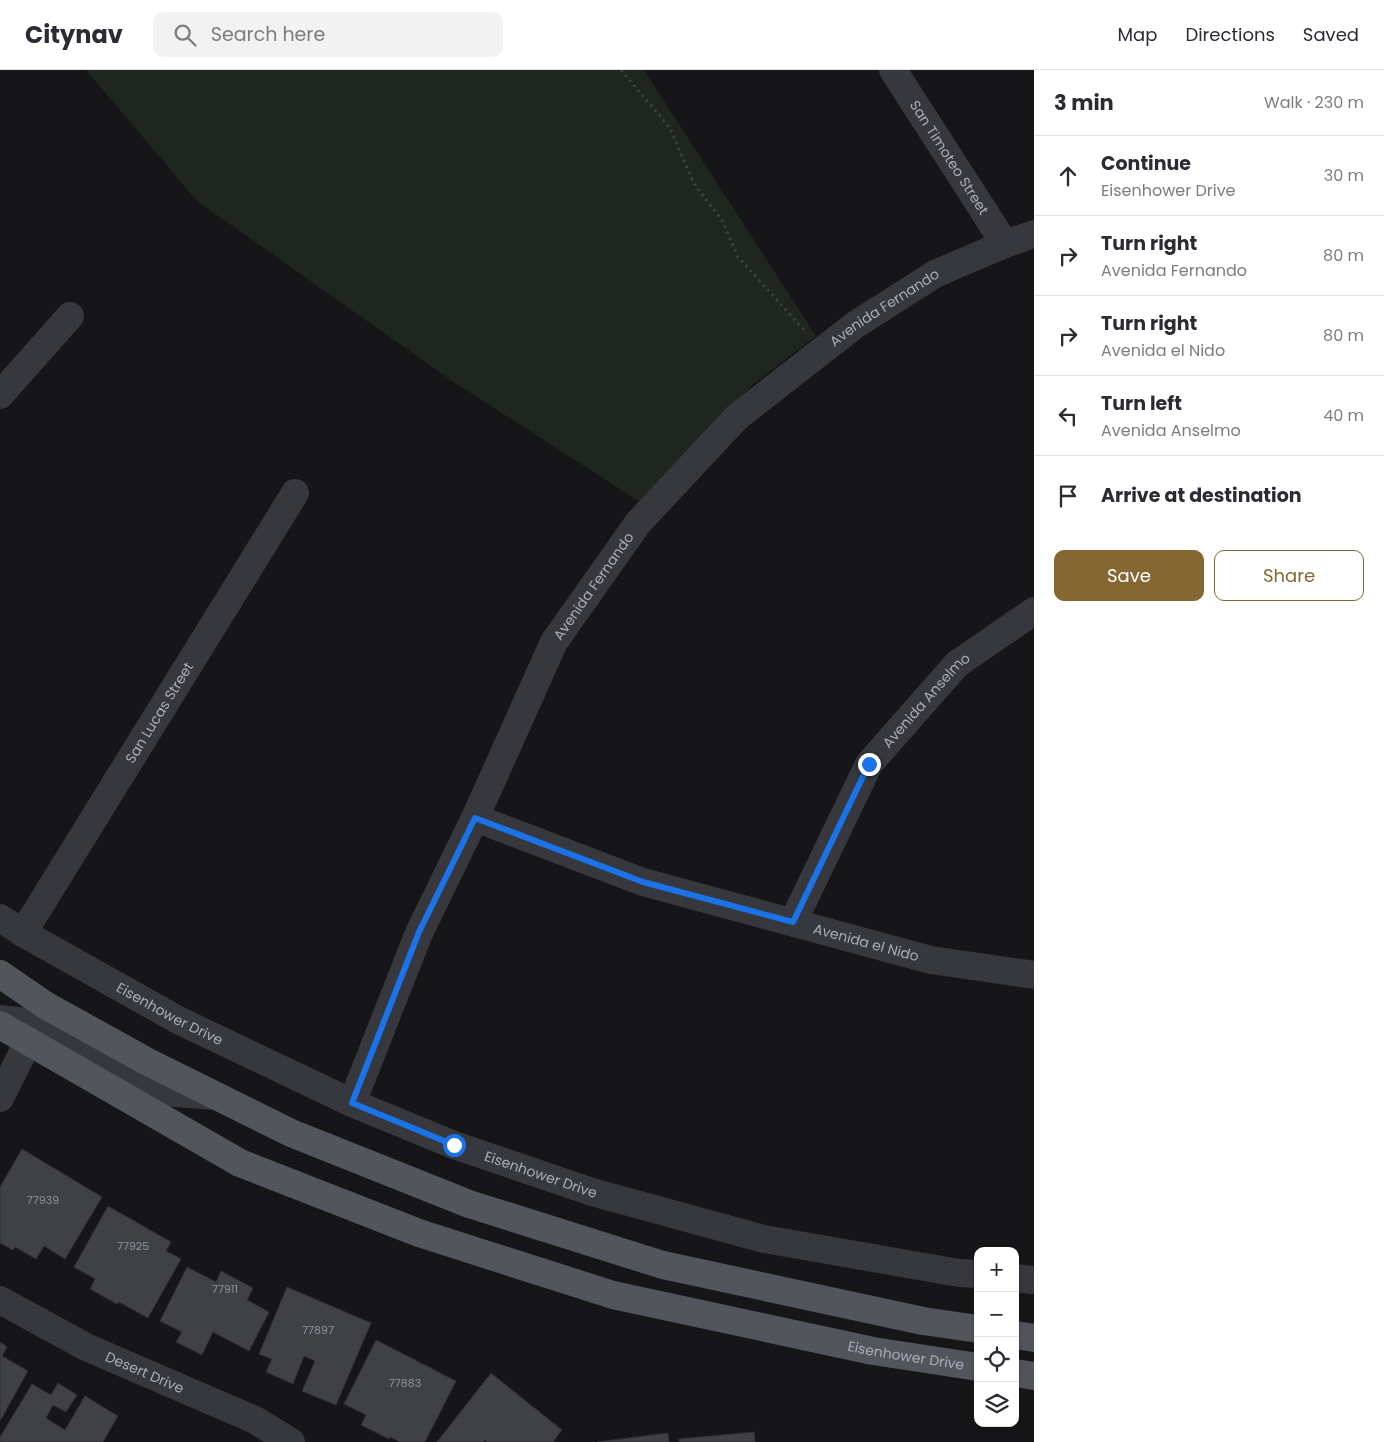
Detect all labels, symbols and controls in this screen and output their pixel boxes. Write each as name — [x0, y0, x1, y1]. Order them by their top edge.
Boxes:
search box — [153, 12, 503, 57]
text: Citynav — [25, 18, 123, 51]
icon: search — [171, 21, 199, 49]
text: Search here — [211, 21, 325, 48]
text: Map — [1118, 22, 1157, 47]
text: Directions — [1185, 22, 1275, 47]
text: Saved — [1303, 22, 1359, 47]
text: 3 min — [1054, 88, 1114, 117]
text: Walk · 230 m — [1264, 91, 1364, 114]
street label: San Timoteo Street — [905, 96, 994, 219]
text: Continue — [1101, 150, 1191, 177]
icon: ahead — [1054, 162, 1082, 190]
text: 30 m — [1324, 164, 1364, 187]
text: Eisenhower Drive — [1101, 179, 1236, 202]
text: Turn right — [1101, 230, 1197, 257]
icon: right — [1054, 242, 1082, 270]
text: 80 m — [1323, 244, 1364, 267]
text: Avenida Fernando — [1101, 259, 1247, 282]
street label: Avenida Fernando — [825, 264, 943, 351]
text: Turn right — [1101, 310, 1197, 337]
icon: right — [1054, 322, 1082, 350]
text: 80 m — [1323, 324, 1364, 347]
text: Avenida el Nido — [1101, 339, 1225, 362]
text: Turn left — [1101, 390, 1182, 417]
icon: left — [1054, 402, 1082, 430]
text: 40 m — [1323, 404, 1364, 427]
text: Avenida Anselmo — [1101, 419, 1241, 442]
icon: arrive — [1054, 482, 1082, 510]
text: Arrive at destination — [1101, 482, 1302, 509]
street label: Avenida Fernando — [548, 528, 639, 644]
button: Save — [1054, 550, 1204, 601]
button: Share — [1214, 550, 1364, 601]
street label: Avenida Anselmo — [878, 648, 974, 752]
street label: San Lucas Street — [120, 658, 198, 767]
route end — [858, 753, 881, 776]
street label: Avenida el Nido — [811, 919, 921, 966]
street label: Eisenhower Drive — [113, 977, 227, 1050]
route start — [443, 1134, 466, 1157]
street label: Eisenhower Drive — [482, 1146, 600, 1203]
house number: 77939 — [27, 1192, 59, 1208]
house number: 77925 — [117, 1238, 149, 1254]
map controls — [974, 1247, 1019, 1427]
button: + — [974, 1247, 1019, 1292]
house number: 77911 — [212, 1281, 238, 1297]
button: − — [974, 1292, 1019, 1337]
house number: 77897 — [302, 1322, 334, 1338]
street label: Eisenhower Drive — [846, 1336, 966, 1375]
button: locate — [974, 1337, 1019, 1382]
street label: Desert Drive — [102, 1347, 187, 1398]
house number: 77883 — [389, 1375, 421, 1391]
button: layers — [974, 1382, 1019, 1427]

